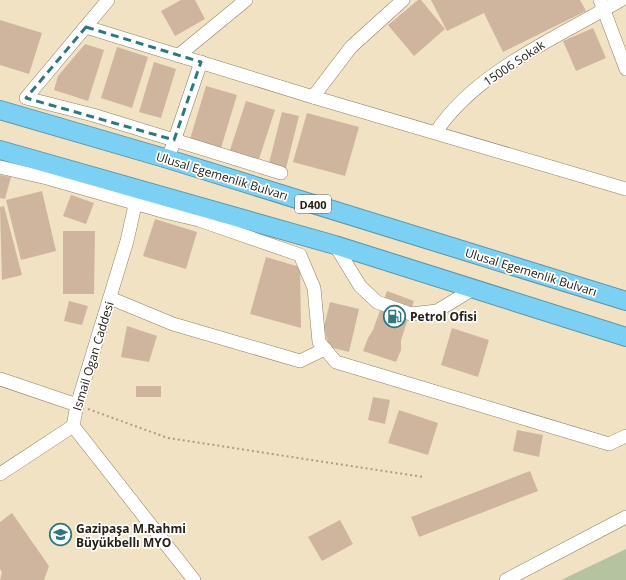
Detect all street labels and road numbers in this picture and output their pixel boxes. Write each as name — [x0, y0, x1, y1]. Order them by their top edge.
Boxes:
street label: 15006 Sokak — [480, 36, 549, 90]
street label: Ulusal Egemenlik Bulvarı — [154, 148, 290, 204]
road number: D400 — [295, 195, 331, 213]
street label: Ulusal Egemenlik Bulvarı — [463, 244, 599, 300]
street label: Ismail Ogan Caddesi — [68, 299, 118, 413]

